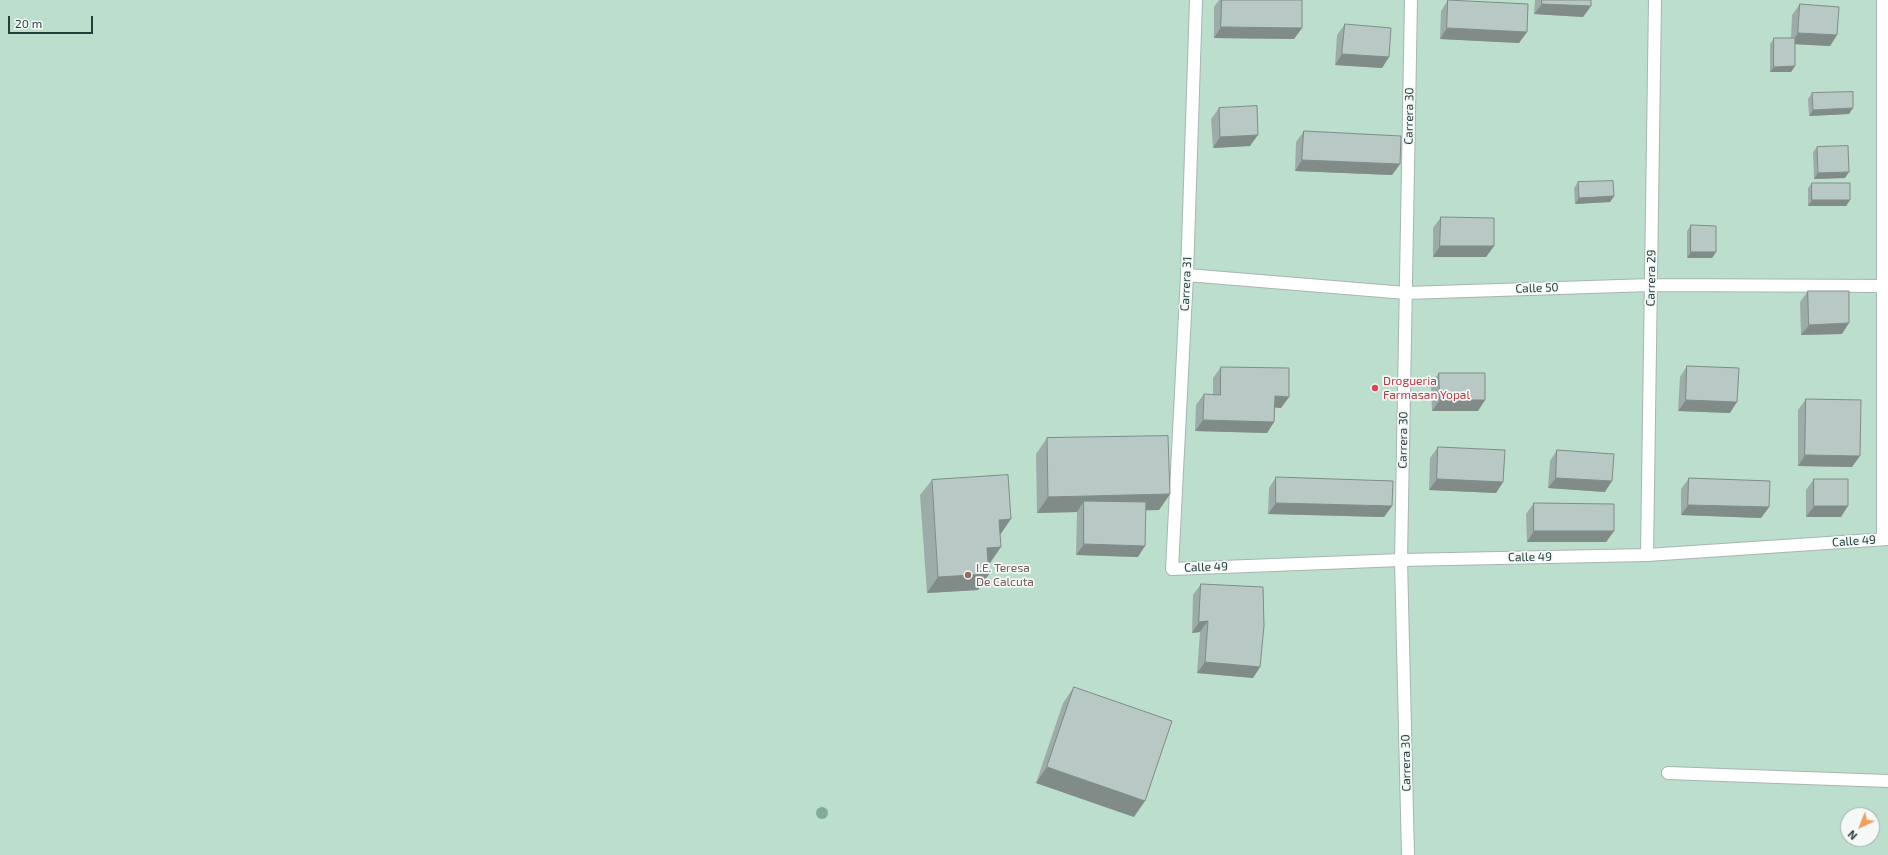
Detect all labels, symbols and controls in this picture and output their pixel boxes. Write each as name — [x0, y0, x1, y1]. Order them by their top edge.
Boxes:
scale bar — [10, 8, 95, 34]
text: 20 m — [15, 16, 42, 30]
street label: Carrera 30 — [1401, 87, 1417, 145]
street label: Carrera 29 — [1643, 249, 1659, 307]
street label: Carrera 31 — [1177, 256, 1195, 312]
street label: Calle 50 — [1515, 280, 1559, 296]
place label: Drogueria Farmasan Yopal — [1383, 374, 1470, 402]
marker: Drogueria Farmasan Yopal — [1370, 383, 1380, 393]
street label: Carrera 30 — [1395, 411, 1411, 469]
street label: Calle 49 — [1832, 532, 1876, 550]
street label: Calle 49 — [1508, 549, 1552, 565]
street label: Calle 49 — [1184, 559, 1228, 575]
place label: I.E. Teresa De Calcuta — [976, 561, 1034, 589]
marker: I.E. Teresa De Calcuta — [963, 570, 973, 580]
street label: Carrera 30 — [1398, 734, 1414, 792]
north arrow — [1840, 807, 1880, 847]
text: N — [1845, 828, 1860, 843]

